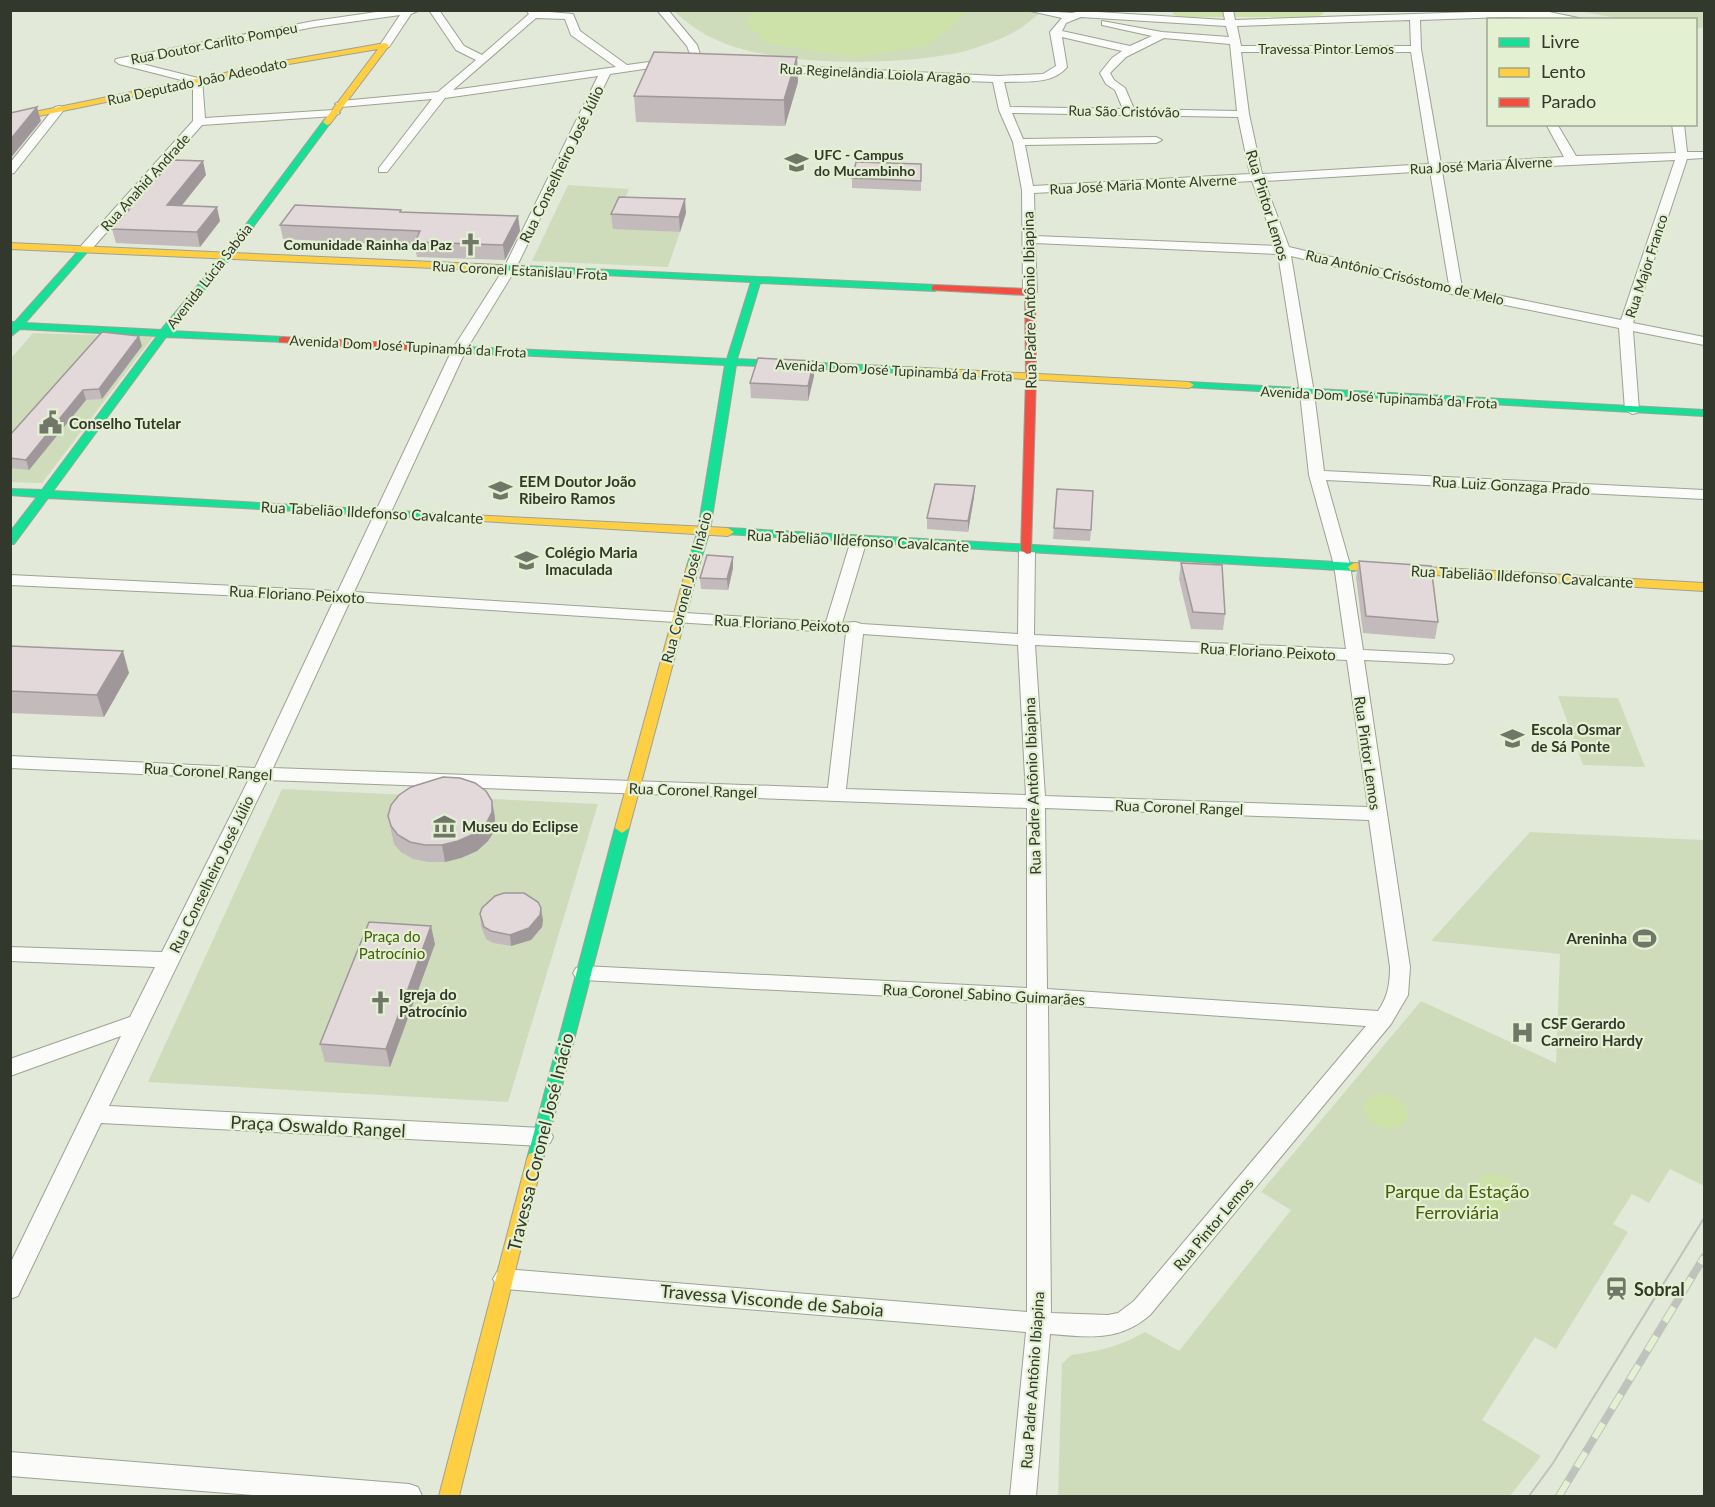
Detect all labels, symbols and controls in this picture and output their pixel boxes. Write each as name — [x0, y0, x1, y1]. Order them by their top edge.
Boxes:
street label: Rua Doutor Carlito Pompeu — [129, 18, 299, 68]
legend — [1487, 18, 1697, 126]
text: Livre — [1541, 30, 1580, 52]
street label: Travessa Pintor Lemos — [1258, 40, 1394, 57]
street label: Rua Deputado João Adeodato — [106, 54, 288, 108]
street label: Rua Reginelândia Loiola Aragão — [779, 60, 971, 86]
text: Lento — [1541, 60, 1586, 82]
street label: Rua Conselheiro José Júlio — [515, 82, 607, 246]
text: Parado — [1541, 90, 1596, 112]
street label: Rua São Cristóvão — [1068, 102, 1180, 120]
street label: Rua Anahid Andrade — [97, 130, 193, 234]
place label: UFC - Campus do Mucambinho — [814, 146, 915, 179]
street label: Rua Pintor Lemos — [1243, 147, 1293, 263]
school or university icon: UFC - Campus do Mucambinho — [783, 149, 809, 175]
street label: Rua José Maria Álverne — [1409, 153, 1553, 177]
street label: Rua José Maria Monte Alverne — [1049, 171, 1237, 197]
street label: Rua Padre Antônio Ibiapina — [1018, 211, 1040, 389]
street label: Rua Major Franco — [1621, 212, 1671, 320]
street label: Avenida Lúcia Sabóia — [163, 220, 255, 332]
church icon: Comunidade Rainha da Paz — [457, 231, 483, 257]
place label: Comunidade Rainha da Paz — [284, 236, 453, 253]
street label: Rua Antônio Crisóstomo de Melo — [1304, 246, 1506, 308]
street label: Rua Coronel Estanislau Frota — [432, 257, 608, 283]
street label: Avenida Dom José Tupinambá da Frota — [289, 331, 527, 361]
street label: Avenida Dom José Tupinambá da Frota — [775, 355, 1013, 385]
street label: Avenida Dom José Tupinambá da Frota — [1260, 382, 1498, 412]
public building icon: Conselho Tutelar — [38, 410, 64, 436]
place label: Conselho Tutelar — [69, 414, 181, 432]
place label: EEM Doutor João Ribeiro Ramos — [519, 472, 637, 507]
street label: Rua Luiz Gonzaga Prado — [1432, 472, 1590, 498]
school or university icon: EEM Doutor João Ribeiro Ramos — [488, 477, 514, 503]
street label: Rua Tabelião Ildefonso Cavalcante — [260, 497, 484, 527]
street label: Rua Coronel José Inácio — [657, 509, 715, 665]
street label: Rua Tabelião Ildefonso Cavalcante — [746, 525, 970, 555]
place label: Colégio Maria Imaculada — [545, 543, 638, 578]
school or university icon: Colégio Maria Imaculada — [514, 548, 540, 574]
street label: Rua Tabelião Ildefonso Cavalcante — [1410, 561, 1634, 591]
street label: Rua Floriano Peixoto — [229, 581, 365, 607]
street label: Rua Floriano Peixoto — [714, 610, 850, 636]
street label: Rua Floriano Peixoto — [1200, 638, 1336, 664]
street label: Rua Pintor Lemos — [1351, 695, 1385, 811]
street label: Rua Padre Antônio Ibiapina — [1020, 697, 1044, 875]
place label: Escola Osmar de Sá Ponte — [1531, 720, 1622, 755]
school or university icon: Escola Osmar de Sá Ponte — [1500, 725, 1526, 751]
street label: Rua Coronel Rangel — [143, 759, 273, 783]
street label: Rua Coronel Rangel — [628, 779, 758, 801]
street label: Rua Conselheiro José Júlio — [165, 792, 257, 956]
street label: Rua Coronel Rangel — [1114, 796, 1244, 818]
museum icon: Museu do Eclipse — [431, 813, 457, 839]
place label: Museu do Eclipse — [462, 817, 578, 835]
sports icon: Areninha — [1632, 925, 1658, 951]
park label: Praça do Patrocínio — [359, 927, 425, 962]
place label: Areninha — [1565, 929, 1627, 947]
street label: Rua Coronel Sabino Guimarães — [882, 980, 1086, 1008]
place label: Igreja do Patrocínio — [399, 985, 467, 1020]
church icon: Igreja do Patrocínio — [368, 990, 394, 1016]
place label: CSF Gerardo Carneiro Hardy — [1541, 1014, 1643, 1049]
hospital icon: CSF Gerardo Carneiro Hardy — [1510, 1019, 1536, 1045]
street label: Travessa Coronel José Inácio — [502, 1031, 578, 1253]
street label: Praça Oswaldo Rangel — [230, 1110, 406, 1142]
street label: Rua Pintor Lemos — [1169, 1174, 1257, 1274]
park label: Parque da Estação Ferroviária — [1385, 1180, 1529, 1223]
station icon: Sobral — [1603, 1276, 1629, 1302]
place label: Sobral — [1634, 1278, 1685, 1300]
street label: Travessa Visconde de Saboia — [659, 1279, 885, 1321]
street label: Rua Padre Antônio Ibiapina — [1017, 1291, 1047, 1469]

